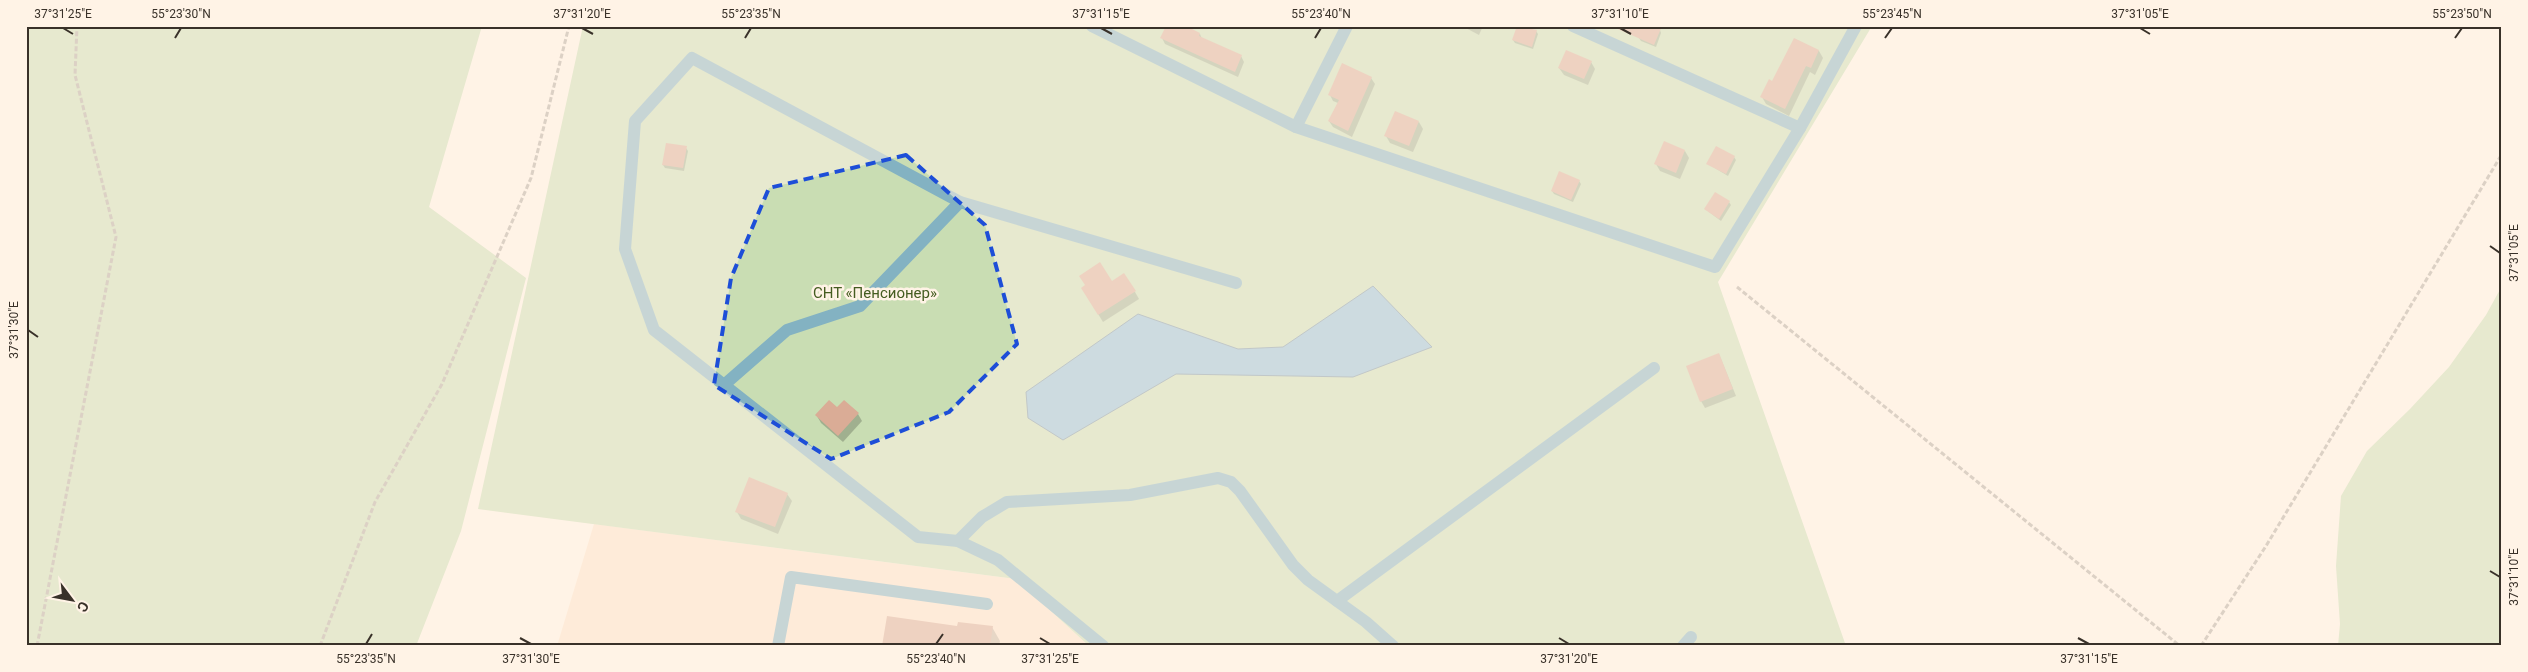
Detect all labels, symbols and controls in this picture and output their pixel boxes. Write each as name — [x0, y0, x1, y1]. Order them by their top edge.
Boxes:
text: 37°31'25"E — [34, 7, 92, 21]
text: 55°23'30"N — [151, 7, 211, 21]
text: 37°31'20"E — [553, 7, 611, 21]
text: 55°23'35"N — [721, 7, 781, 21]
text: 37°31'15"E — [1072, 7, 1130, 21]
text: 55°23'40"N — [1291, 7, 1351, 21]
text: 37°31'10"E — [1591, 7, 1649, 21]
text: 55°23'45"N — [1862, 7, 1922, 21]
text: 37°31'05"E — [2111, 7, 2169, 21]
text: 55°23'50"N — [2432, 7, 2492, 21]
text: 37°31'05"E — [2507, 224, 2521, 282]
park label: СНТ «Пенсионер» — [813, 284, 937, 302]
text: 37°31'30"E — [7, 301, 21, 359]
text: 37°31'10"E — [2507, 548, 2521, 606]
north arrow — [48, 574, 98, 624]
text: С — [74, 599, 92, 615]
text: 55°23'35"N — [336, 652, 396, 666]
text: 37°31'30"E — [502, 652, 560, 666]
text: 55°23'40"N — [906, 652, 966, 666]
text: 37°31'25"E — [1021, 652, 1079, 666]
text: 37°31'20"E — [1540, 652, 1598, 666]
text: 37°31'15"E — [2060, 652, 2118, 666]

